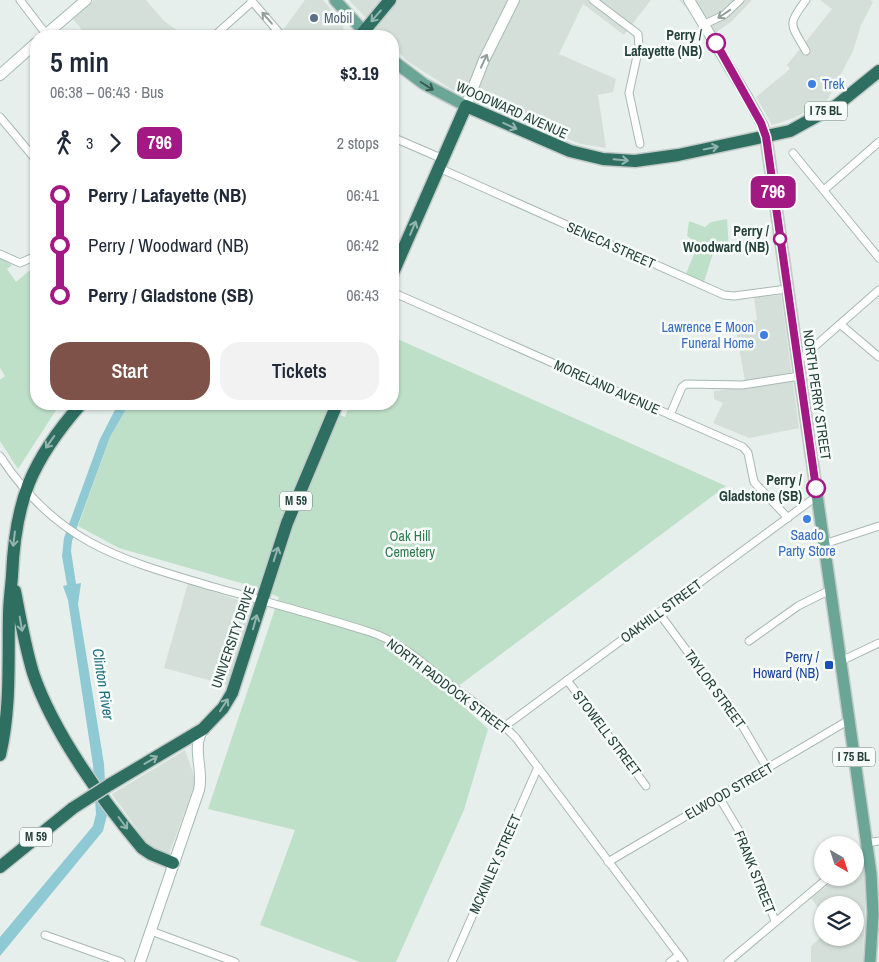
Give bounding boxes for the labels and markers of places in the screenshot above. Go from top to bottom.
place label: Mobil [324,9,352,27]
marker: Mobil [308,12,320,24]
place label: Perry / Lafayette (NB) [624,26,703,60]
marker: Perry / Lafayette (NB) [706,33,726,53]
place label: Trek [822,75,845,93]
marker: Trek [806,78,818,90]
place label: Perry / Woodward (NB) [683,222,770,256]
marker: Perry / Woodward (NB) [773,232,787,246]
place label: Lawrence E Moon Funeral Home [661,318,754,352]
marker: Lawrence E Moon Funeral Home [758,329,770,341]
place label: Perry / Gladstone (SB) [719,471,803,505]
marker: Perry / Gladstone (SB) [806,478,826,498]
marker: Saado Party Store [801,513,813,525]
place label: Saado Party Store [778,526,836,560]
place label: Perry / Howard (NB) [753,648,820,682]
marker: Perry / Howard (NB) [823,659,835,671]

